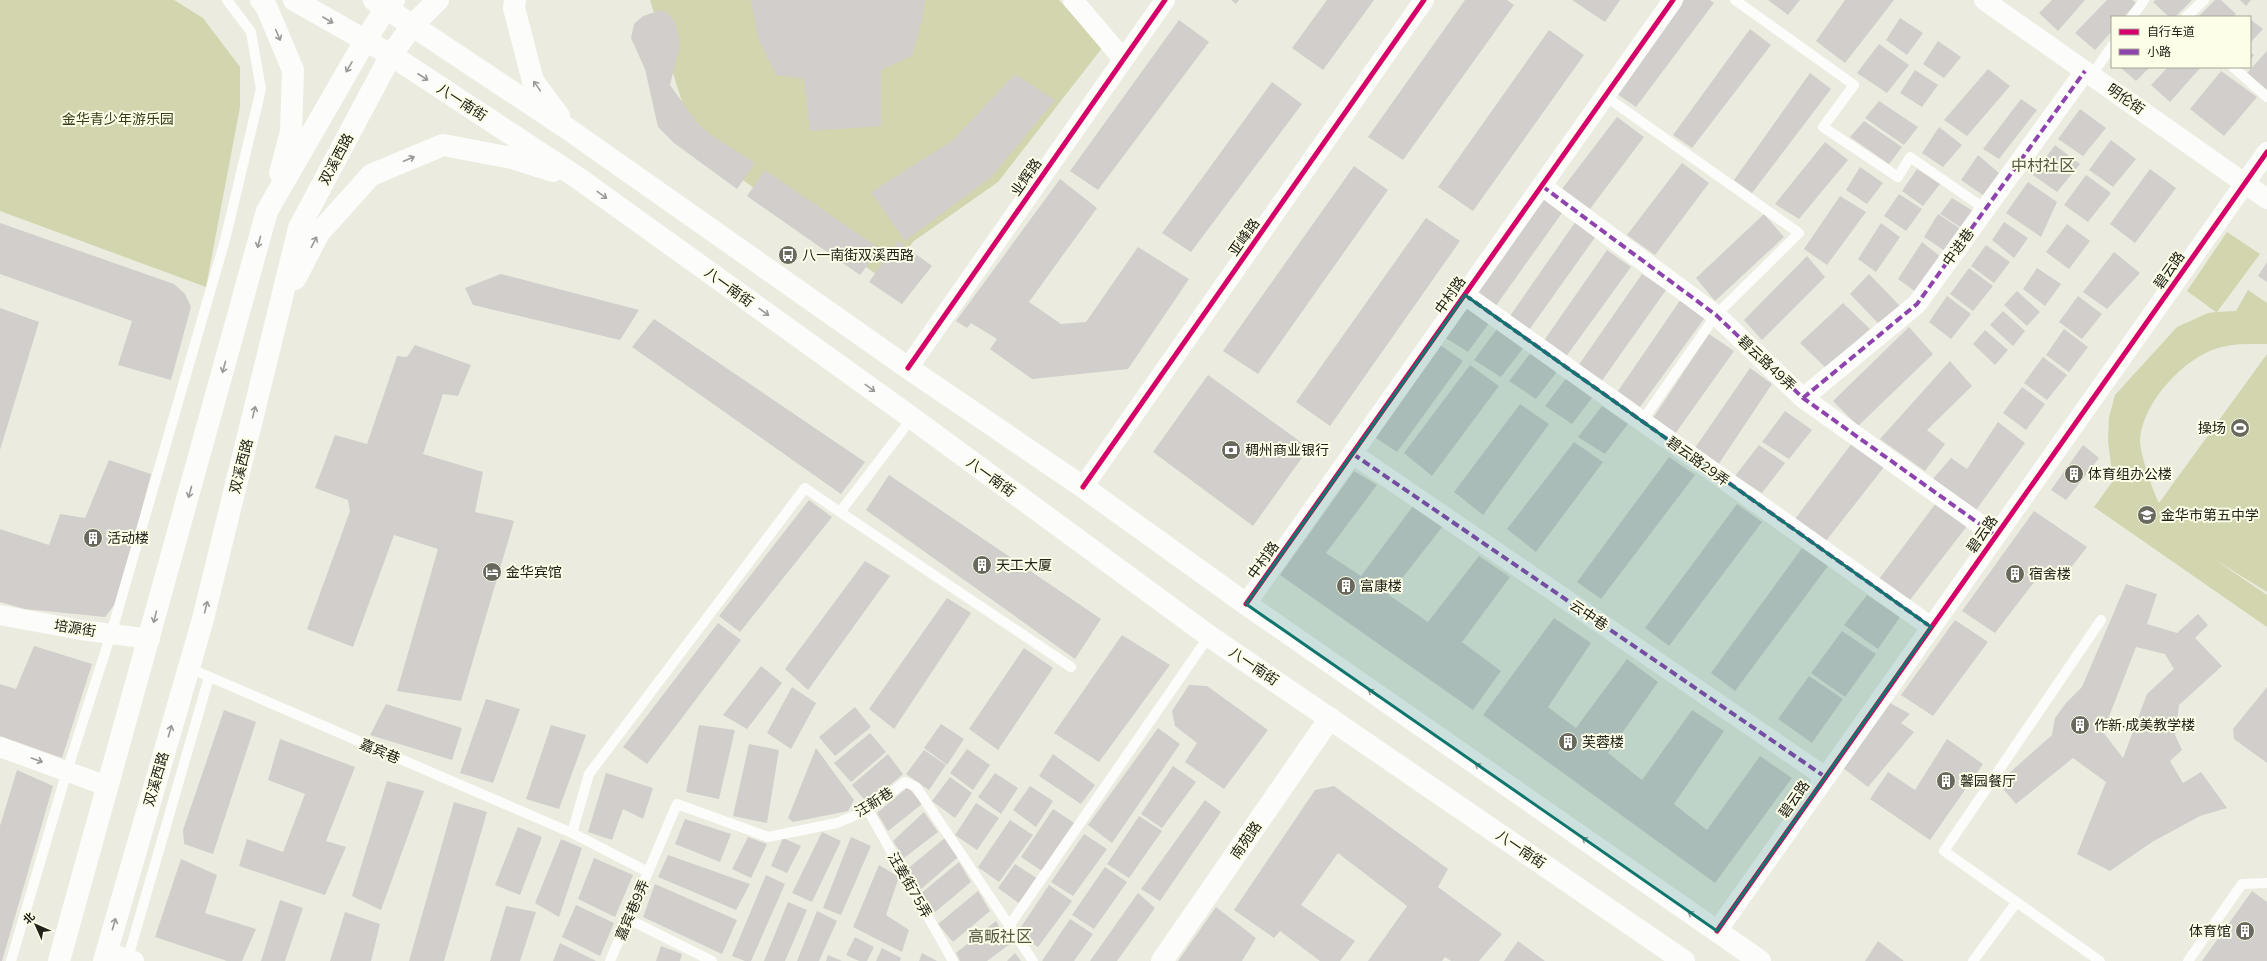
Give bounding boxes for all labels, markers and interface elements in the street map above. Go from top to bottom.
one-way arrow [322,16,334,24]
legend [2111,16,2251,68]
text: 自行车道 [2147,24,2195,39]
one-way arrow [275,28,282,40]
text: 小路 [2147,44,2171,59]
one-way arrow [345,61,353,73]
one-way arrow [418,73,429,81]
street label: 八一南街 [434,79,490,125]
street label: 明伦街 [2104,80,2148,118]
one-way arrow [533,81,541,92]
park label: 金华青少年游乐园 [62,110,174,128]
street label: 双溪西路 [315,130,357,188]
one-way arrow [403,154,415,162]
street label: 业辉路 [1007,155,1045,199]
district label: 中村社区 [2011,155,2075,175]
one-way arrow [596,191,607,199]
street label: 亚峰路 [1225,215,1263,259]
street label: 中进巷 [1938,225,1978,269]
one-way arrow [255,235,262,248]
one-way arrow [311,236,318,248]
bus stop icon: 八一南街双溪西路 [777,244,799,266]
place label: 八一南街双溪西路 [802,246,914,264]
street label: 碧云路 [2150,248,2188,292]
street label: 八一南街 [701,263,757,311]
street label: 中村路 [1431,273,1469,317]
one-way arrow [758,308,769,316]
street label: 碧云路49弄 [1734,332,1800,394]
one-way arrow [220,360,227,373]
one-way arrow [864,384,875,392]
one-way arrow [250,406,258,419]
sports icon: 操场 [2229,417,2251,439]
place label: 操场 [2198,419,2226,437]
street label: 碧云路29弄 [1663,432,1733,490]
street label: 双溪西路 [225,437,257,495]
bank icon: 稠州商业银行 [1220,439,1242,461]
place label: 稠州商业银行 [1245,441,1329,459]
street label: 八一南街 [963,453,1019,501]
building icon: 体育组办公楼 [2063,463,2085,485]
place label: 体育组办公楼 [2088,465,2172,483]
one-way arrow [185,485,193,498]
school or university icon: 金华市第五中学 [2136,504,2158,526]
place label: 金华市第五中学 [2161,506,2259,524]
street label: 碧云路 [1963,512,2001,556]
building icon: 活动楼 [82,527,104,549]
place label: 活动楼 [107,529,149,547]
street label: 中村路 [1243,538,1283,582]
building icon: 天工大厦 [971,554,993,576]
place label: 天工大厦 [996,556,1052,574]
hotel icon: 金华宾馆 [481,561,503,583]
place label: 金华宾馆 [506,563,562,581]
building icon: 宿舍楼 [2004,563,2026,585]
place label: 宿舍楼 [2029,565,2071,583]
building icon: 富康楼 [1335,575,1357,597]
place label: 富康楼 [1360,577,1402,595]
street label: 云中巷 [1567,596,1611,634]
one-way arrow [203,600,210,613]
one-way arrow [151,611,159,624]
street label: 培源街 [53,616,97,640]
street label: 八一南街 [1226,643,1282,689]
one-way arrow [1368,689,1379,697]
building icon: 作新·成美教学楼 [2069,714,2091,736]
place label: 作新·成美教学楼 [2094,716,2195,734]
one-way arrow [167,725,174,738]
building icon: 芙蓉楼 [1557,731,1579,753]
place label: 芙蓉楼 [1582,733,1624,751]
street label: 嘉宾巷 [357,735,403,767]
street label: 双溪西路 [140,750,172,808]
one-way arrow [30,757,42,765]
one-way arrow [1475,763,1486,771]
building icon: 馨园餐厅 [1935,770,1957,792]
place label: 馨园餐厅 [1960,772,2016,790]
street label: 碧云路 [1775,777,1813,821]
street label: 汪新巷 [851,783,897,821]
street label: 南苑路 [1227,818,1265,862]
street label: 八一南街 [1493,826,1549,872]
one-way arrow [1581,837,1592,845]
street label: 汪姜街75弄 [884,849,936,921]
street label: 嘉宾巷9弄 [611,877,653,943]
north arrow [16,905,56,945]
text: 北 [20,909,38,927]
one-way arrow [1688,911,1699,919]
one-way arrow [111,917,118,930]
building icon: 体育馆 [2234,920,2256,942]
place label: 体育馆 [2189,922,2231,940]
district label: 高畈社区 [968,926,1032,946]

